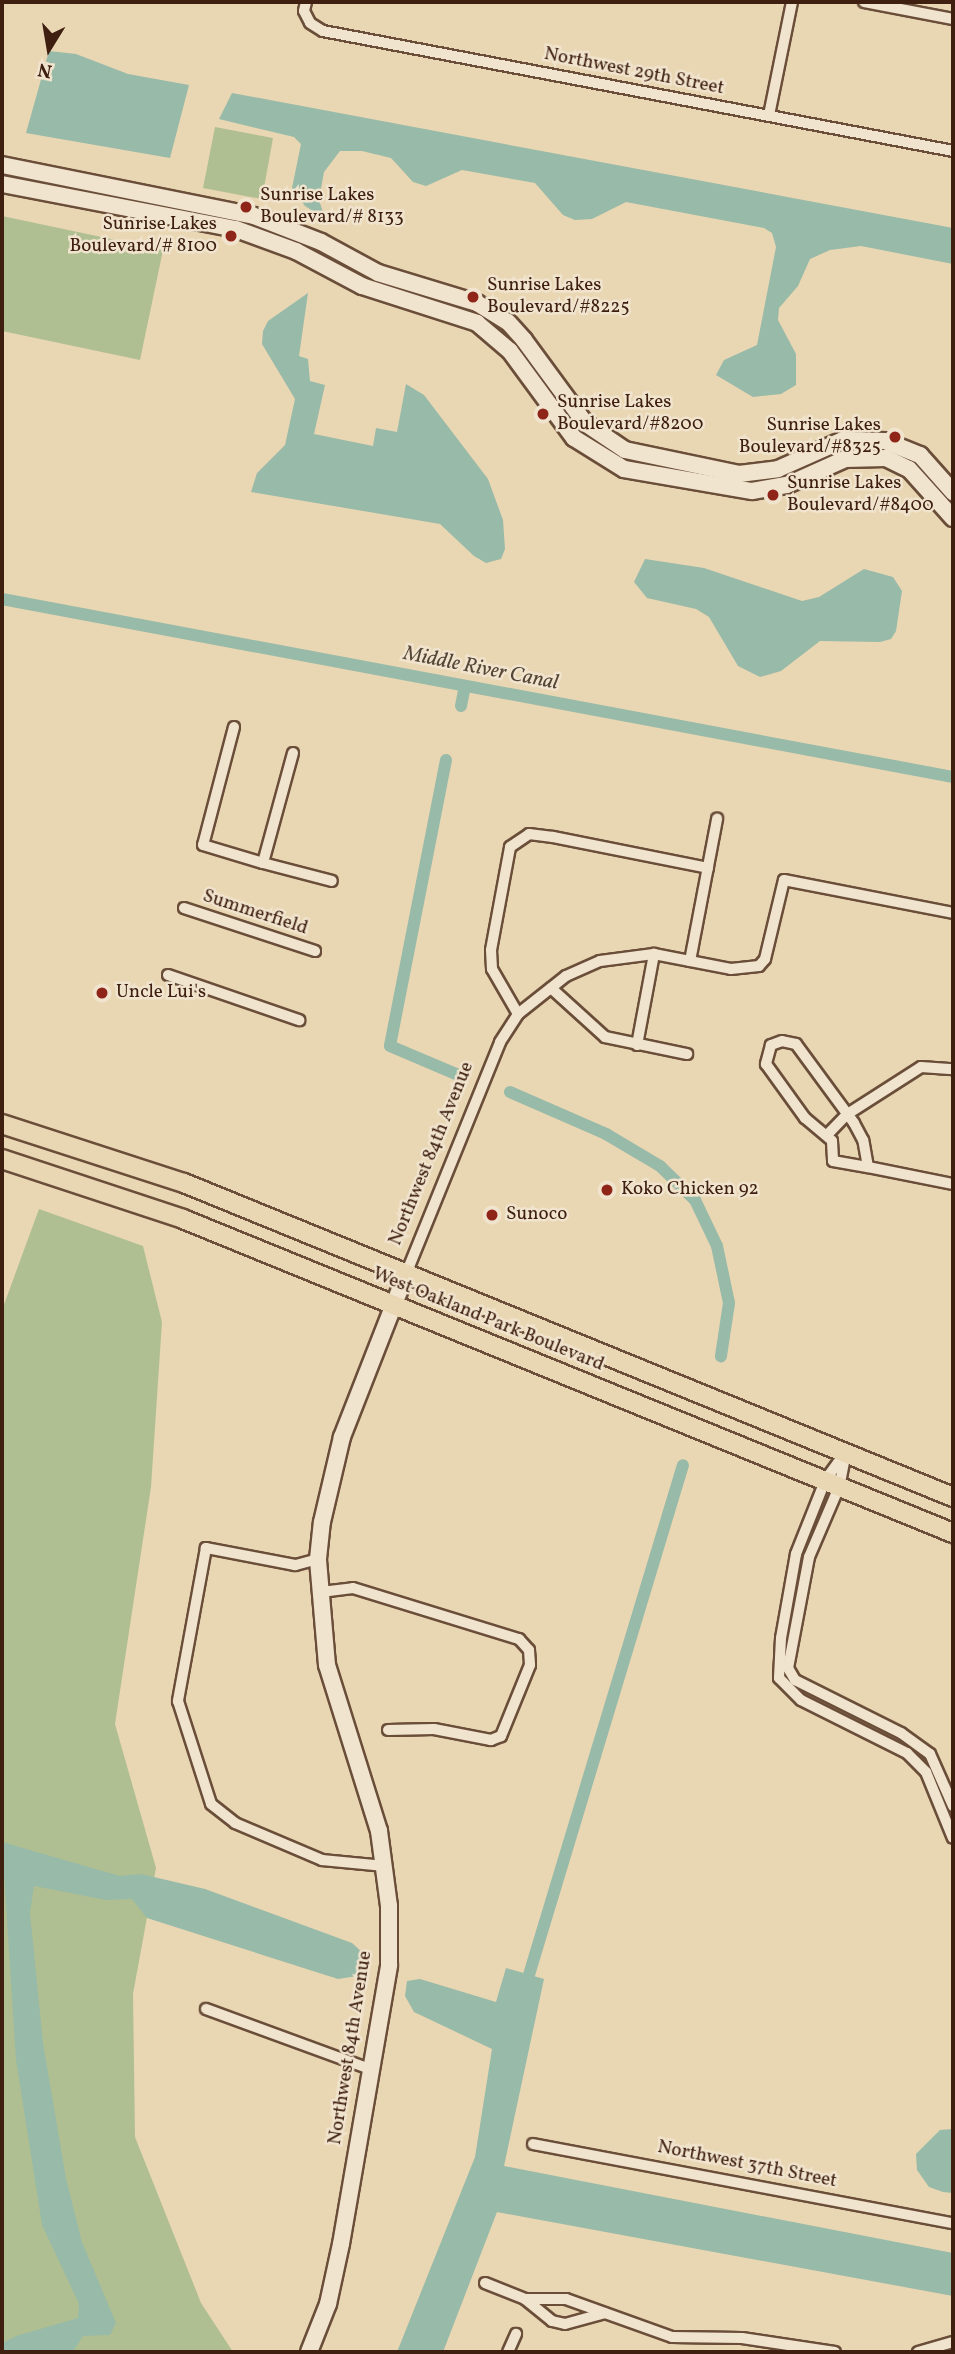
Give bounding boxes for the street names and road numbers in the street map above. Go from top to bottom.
street label: Northwest 29th Street [542,43,726,101]
street label: Summerfield [200,885,310,941]
street label: Northwest 84th Avenue [385,1059,479,1249]
street label: West Oakland Park Boulevard [369,1263,607,1377]
street label: Northwest 84th Avenue [324,1949,378,2147]
street label: Northwest 37th Street [655,2136,839,2194]

